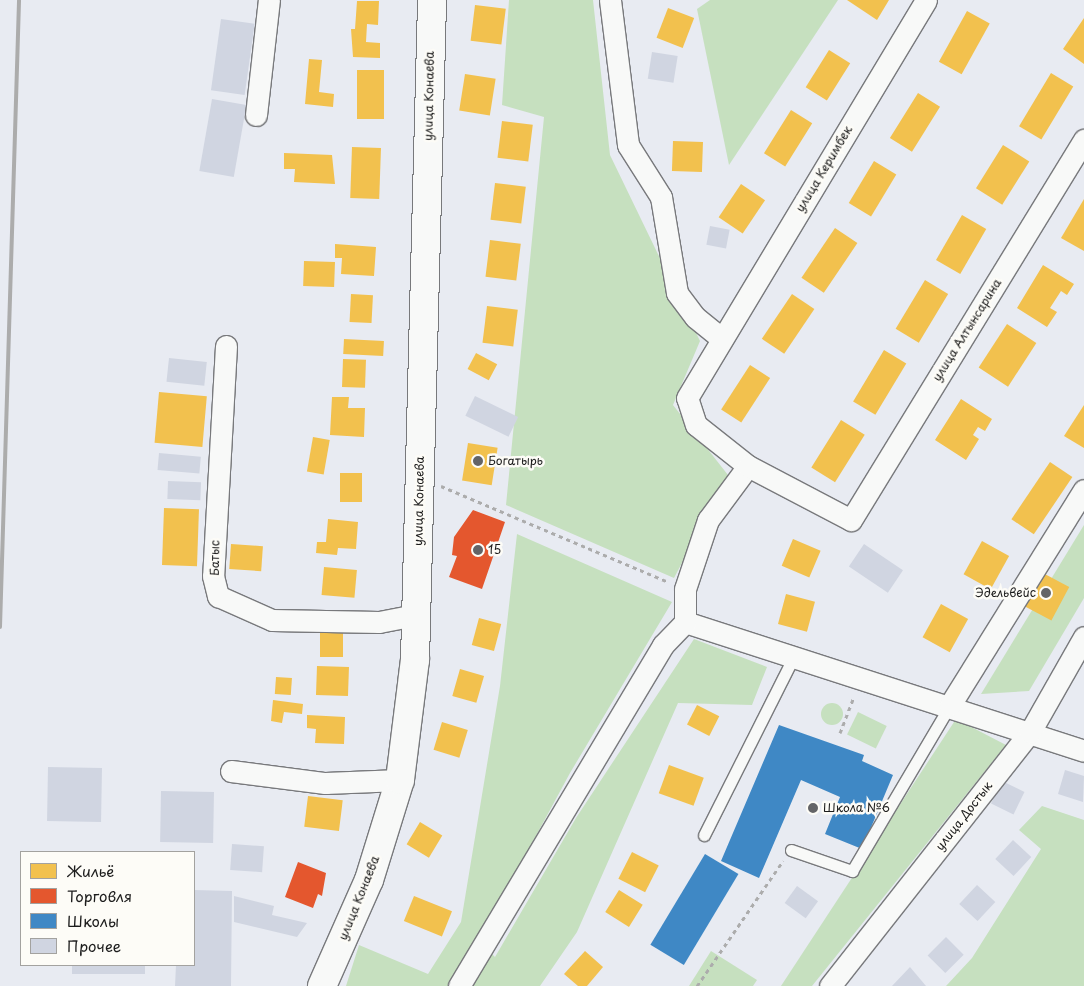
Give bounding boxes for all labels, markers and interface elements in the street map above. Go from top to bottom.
street label: улица Конаева [421,51,437,141]
street label: улица Керимбек [792,123,856,215]
street label: улица Алтынсарина [929,276,1005,384]
place label: Богатырь [488,454,543,468]
marker: Богатырь [472,455,484,467]
street label: улица Конаева [411,456,427,546]
street label: Батыс [207,540,223,576]
place label: 15 [488,543,501,557]
marker: 15 [472,544,484,556]
place label: Эдельвейс [975,586,1036,600]
marker: Эдельвейс [1040,587,1052,599]
street label: улица Достык [933,779,995,853]
place label: Школа №6 [823,801,890,815]
marker: Школа №6 [807,802,819,814]
legend [20,851,195,966]
street label: улица Конаева [335,853,383,943]
text: Жильё [67,859,114,882]
text: Торговля [67,884,132,907]
text: Школы [67,909,119,932]
text: Прочее [67,934,121,957]

